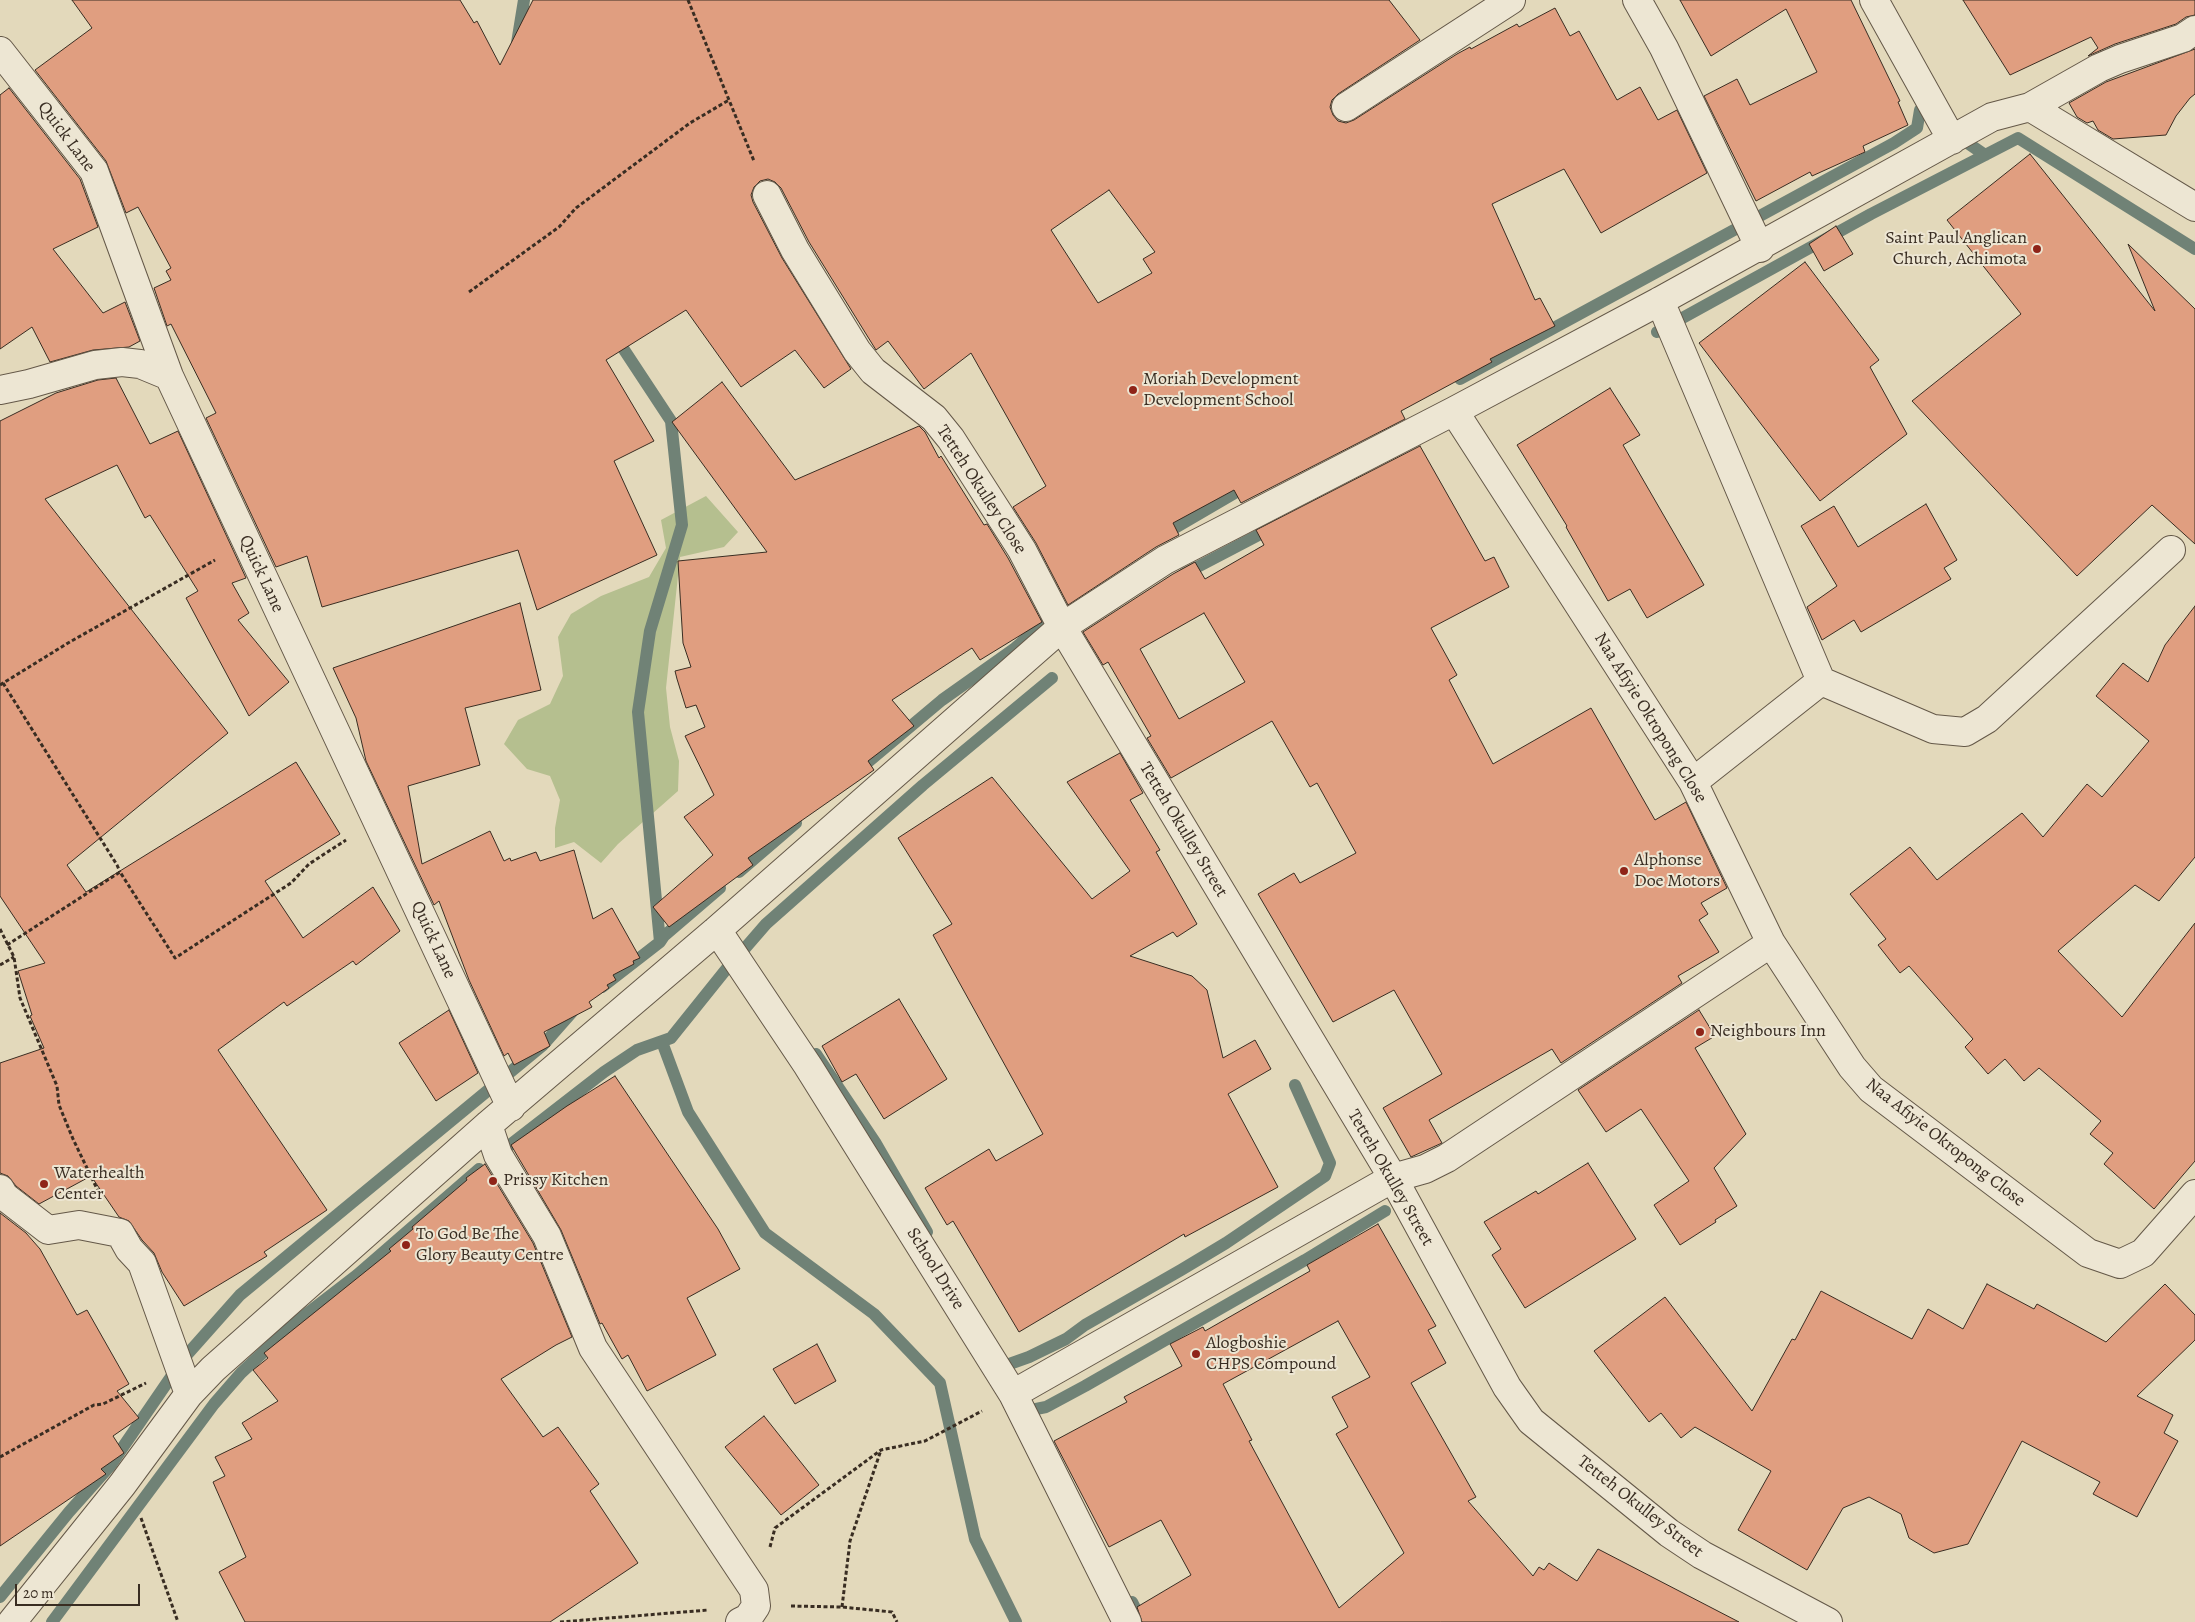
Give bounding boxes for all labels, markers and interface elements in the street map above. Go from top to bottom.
street label: Quick Lane [32,97,100,177]
place label: Saint Paul Anglican Church, Achimota [1885,228,2027,270]
marker: Saint Paul Anglican Church, Achimota [2031,243,2043,255]
place label: Moriah Development Development School [1143,369,1299,412]
marker: Moriah Development Development School [1127,384,1139,396]
street label: Tetteh Okulley Close [931,421,1031,559]
street label: Quick Lane [234,532,288,616]
street label: Naa Afiyie Okropong Close [1589,629,1711,807]
street label: Tetteh Okulley Street [1134,759,1232,901]
place label: Alphonse Doe Motors [1634,850,1720,892]
marker: Alphonse Doe Motors [1618,865,1630,877]
street label: Quick Lane [406,898,460,982]
place label: Neighbours Inn [1710,1021,1826,1043]
marker: Neighbours Inn [1694,1026,1706,1038]
street label: Naa Afiyie Okropong Close [1861,1074,2029,1212]
street label: Tetteh Okulley Street [1342,1106,1438,1250]
place label: Waterhealth Center [54,1163,145,1206]
place label: Prissy Kitchen [503,1170,608,1192]
marker: Prissy Kitchen [487,1175,499,1187]
marker: Waterhealth Center [38,1178,50,1190]
place label: To God Be The Glory Beauty Centre [416,1224,564,1266]
street label: School Drive [901,1224,969,1314]
marker: To God Be The Glory Beauty Centre [400,1239,412,1251]
place label: Alogboshie CHPS Compound [1206,1333,1336,1376]
marker: Alogboshie CHPS Compound [1190,1348,1202,1360]
street label: Tetteh Okulley Street [1573,1451,1707,1563]
scale bar [18,1574,142,1606]
text: 20 m [23,1583,54,1603]

